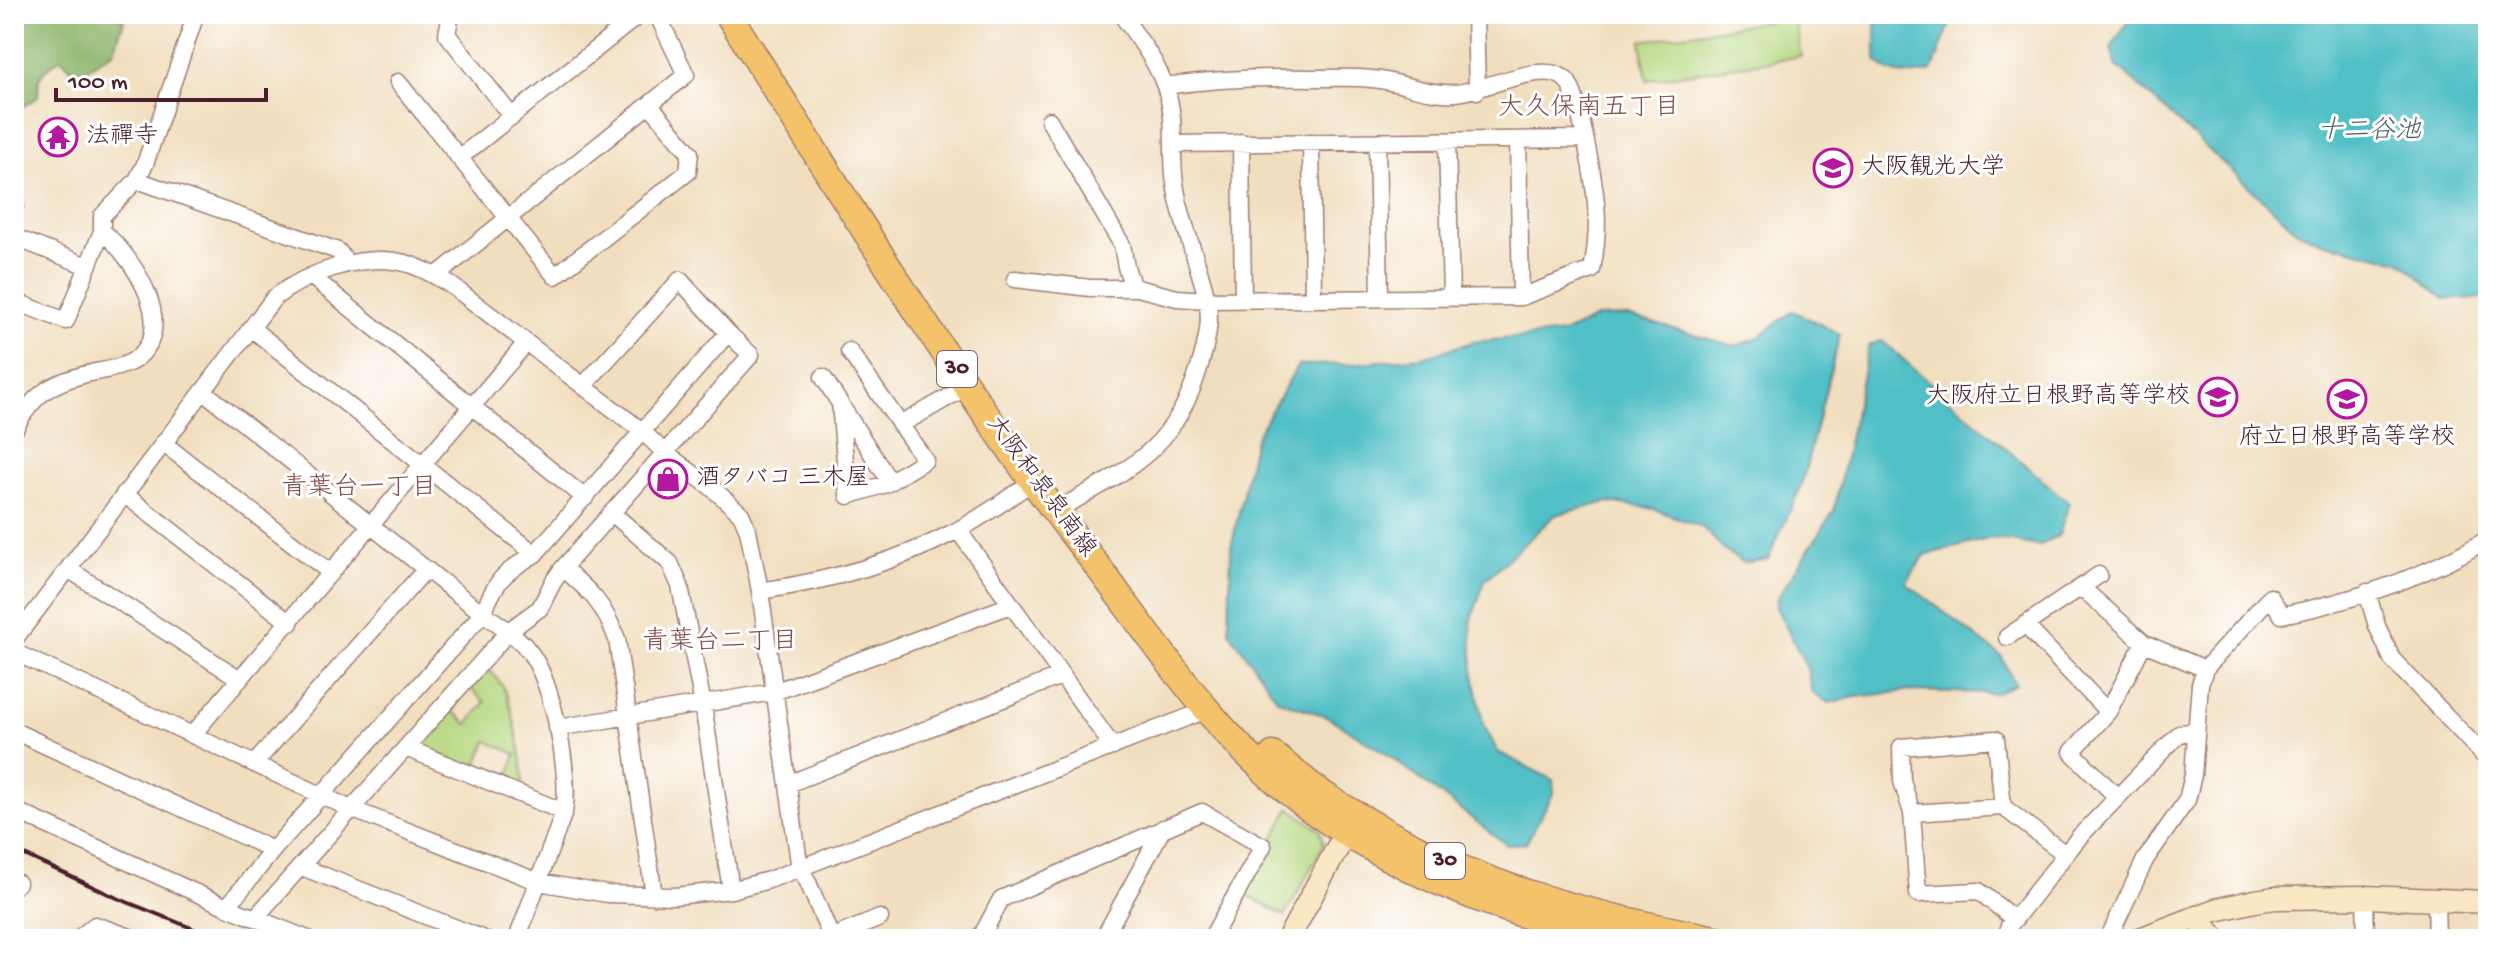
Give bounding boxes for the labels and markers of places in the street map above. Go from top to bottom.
temple icon: 法禪寺 [37,116,79,158]
place label: 法禪寺 [86,122,158,152]
school or university icon: 大阪観光大学 [1812,147,1854,189]
place label: 大阪観光大学 [1861,153,2005,183]
school or university icon: 大阪府立日根野高等学校 [2197,376,2239,418]
school or university icon: 府立日根野高等学校 [2326,378,2368,420]
place label: 大阪府立日根野高等学校 [1926,382,2190,412]
place label: 府立日根野高等学校 [2239,423,2455,453]
shop icon: 酒タバコ 三木屋 [647,458,689,500]
place label: 酒タバコ 三木屋 [696,464,870,494]

